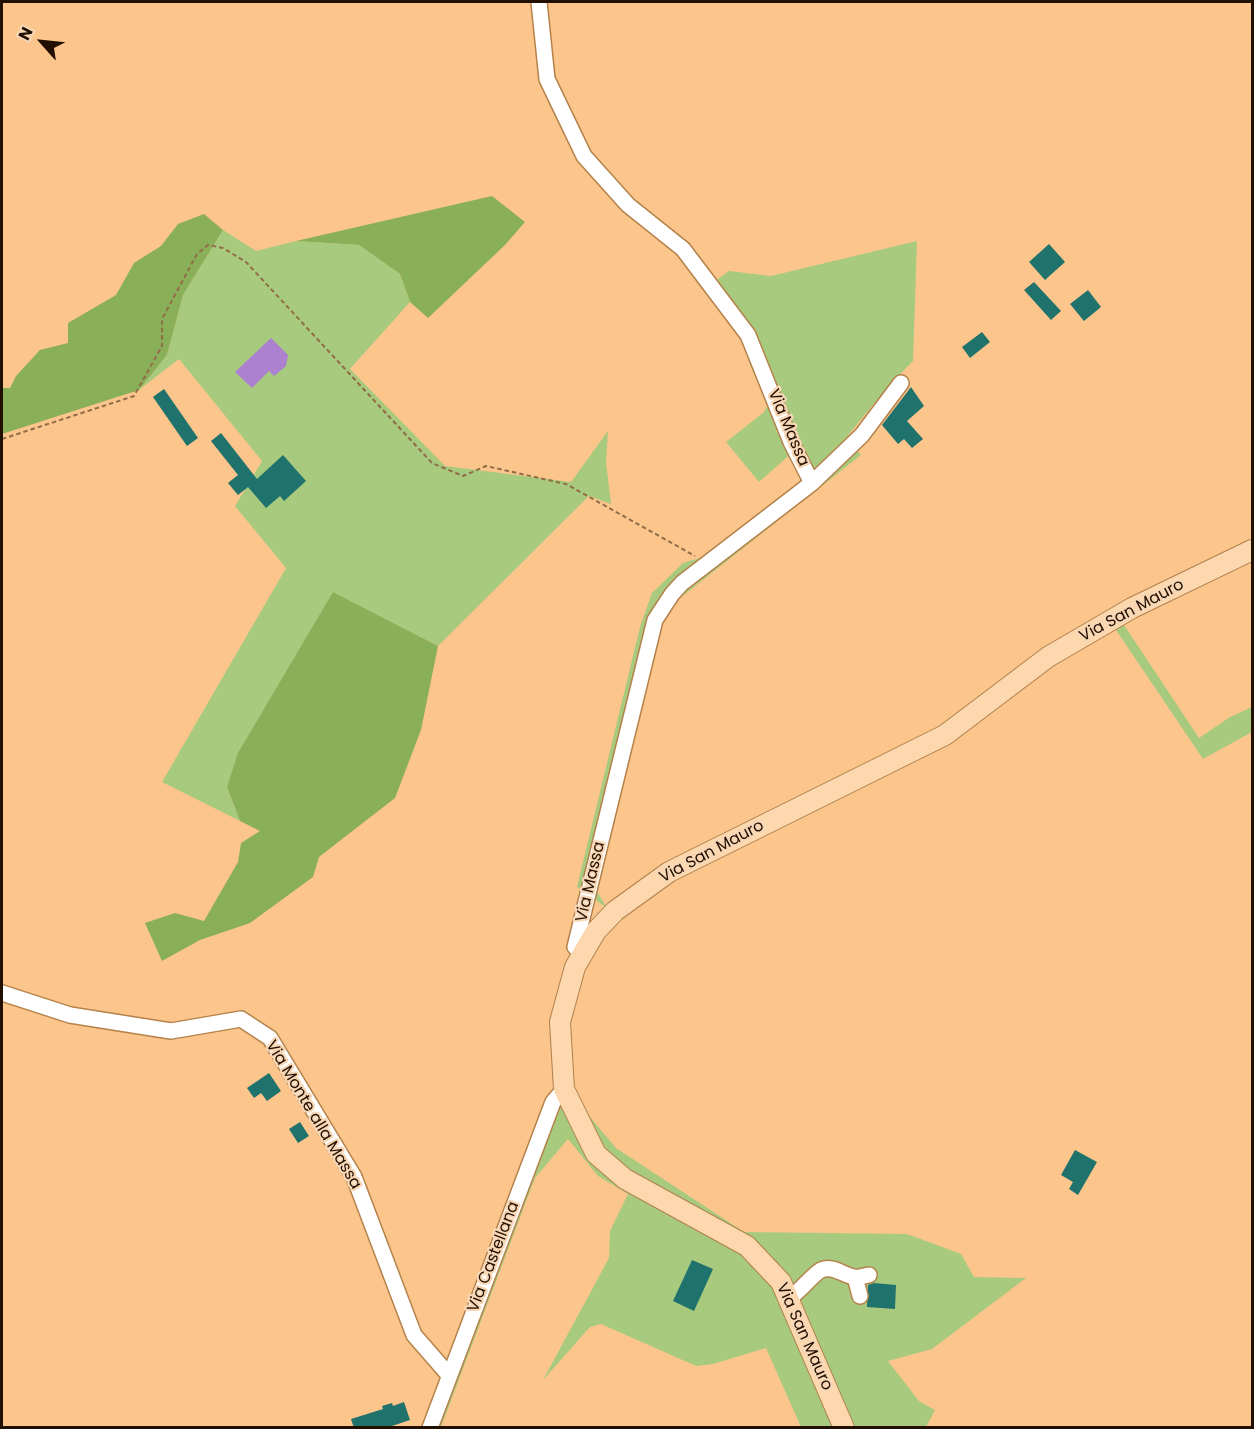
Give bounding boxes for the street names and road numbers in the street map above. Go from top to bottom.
street label: Via Massa [763,387,813,469]
street label: Via San Mauro [1076,575,1188,647]
street label: Via San Mauro [656,816,768,888]
street label: Via Massa [572,840,610,924]
street label: Via Monte alla Massa [261,1037,365,1193]
street label: Via Castellana [464,1199,524,1315]
street label: Via San Mauro [772,1280,836,1394]

